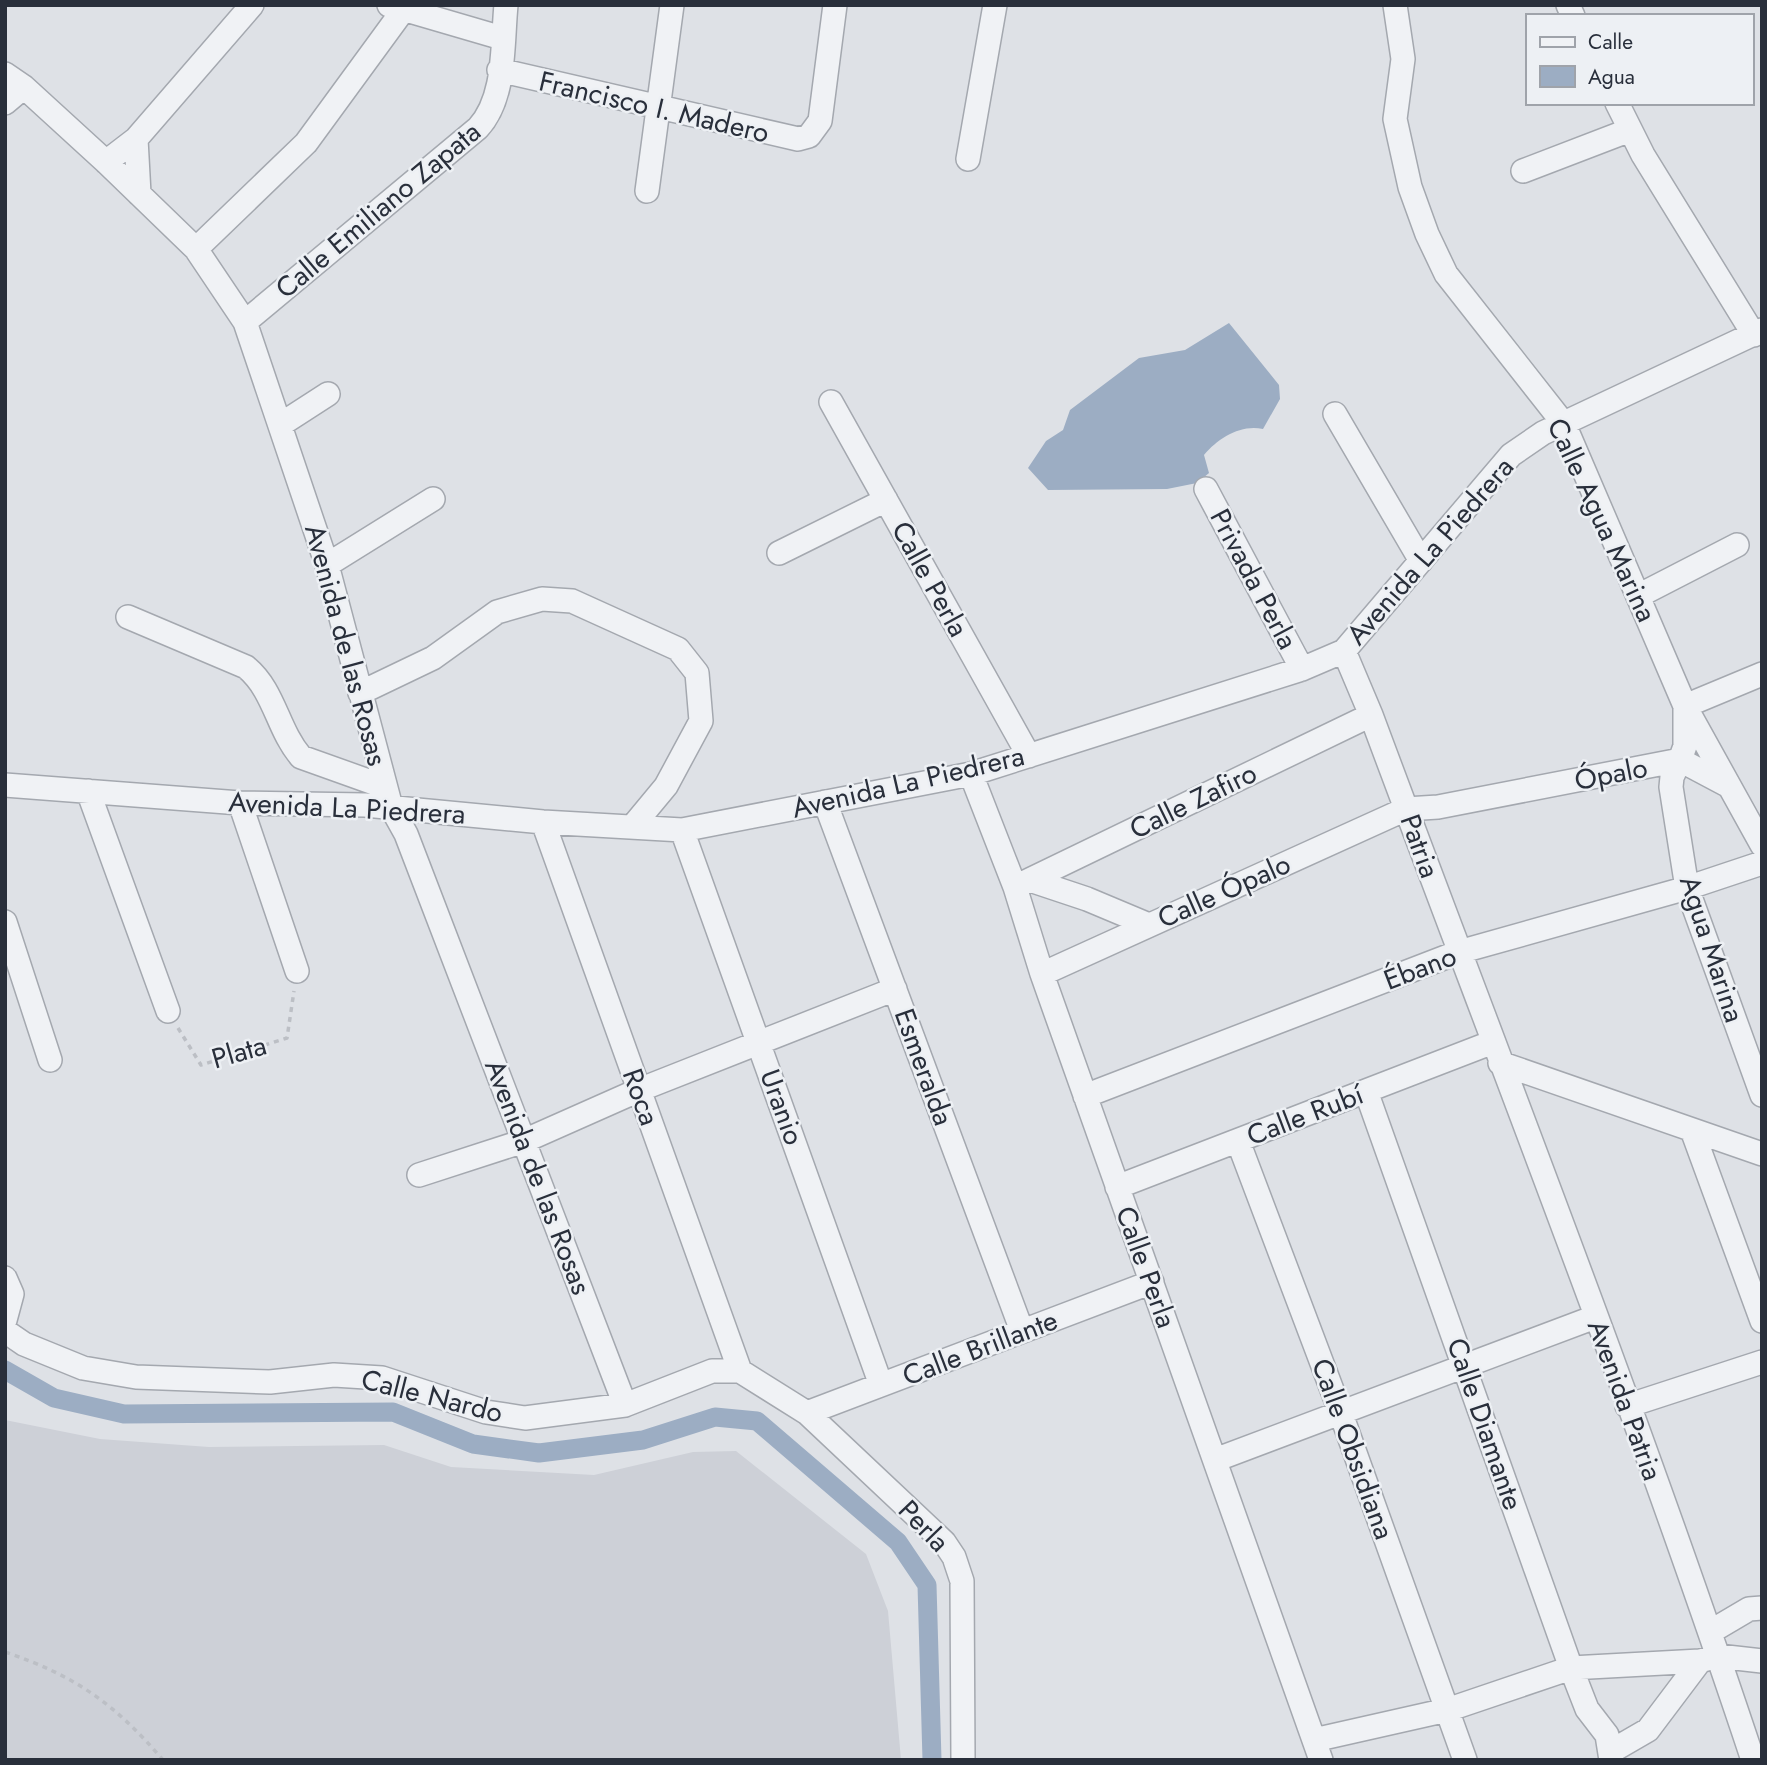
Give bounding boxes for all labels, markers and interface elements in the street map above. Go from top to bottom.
legend [1526,14,1753,105]
text: Calle [1588,27,1633,57]
street label: Francisco I. Madero [535,61,773,153]
text: Agua [1588,62,1635,92]
street label: Calle Emiliano Zapata [266,112,490,308]
street label: Calle Agua Marina [1537,411,1667,629]
street label: Avenida La Piedrera [1337,448,1523,654]
street label: Privada Perla [1200,502,1308,656]
street label: Calle Perla [881,514,979,644]
street label: Avenida de las Rosas [294,520,398,770]
street label: Avenida La Piedrera [788,735,1028,829]
street label: Ópalo [1571,747,1651,801]
street label: Calle Zafiro [1123,753,1263,849]
street label: Avenida La Piedrera [227,781,467,835]
street label: Patria [1390,808,1450,884]
street label: Calle Ópalo [1151,843,1297,939]
street label: Agua Marina [1669,870,1755,1028]
street label: Ébano [1378,935,1462,1001]
street label: Esmeralda [884,1003,964,1131]
street label: Plata [207,1025,271,1079]
street label: Avenida de las Rosas [474,1054,602,1300]
street label: Roca [612,1063,670,1131]
street label: Uranio [749,1063,815,1151]
street label: Calle Rubí [1241,1073,1371,1156]
street label: Calle Perla [1105,1200,1187,1334]
street label: Calle Brillante [897,1300,1063,1396]
street label: Avenida Patria [1577,1314,1673,1486]
street label: Calle Diamante [1436,1333,1534,1515]
street label: Calle Obsidiana [1301,1353,1405,1545]
street label: Calle Nardo [357,1359,507,1433]
street label: Perla [889,1491,959,1561]

